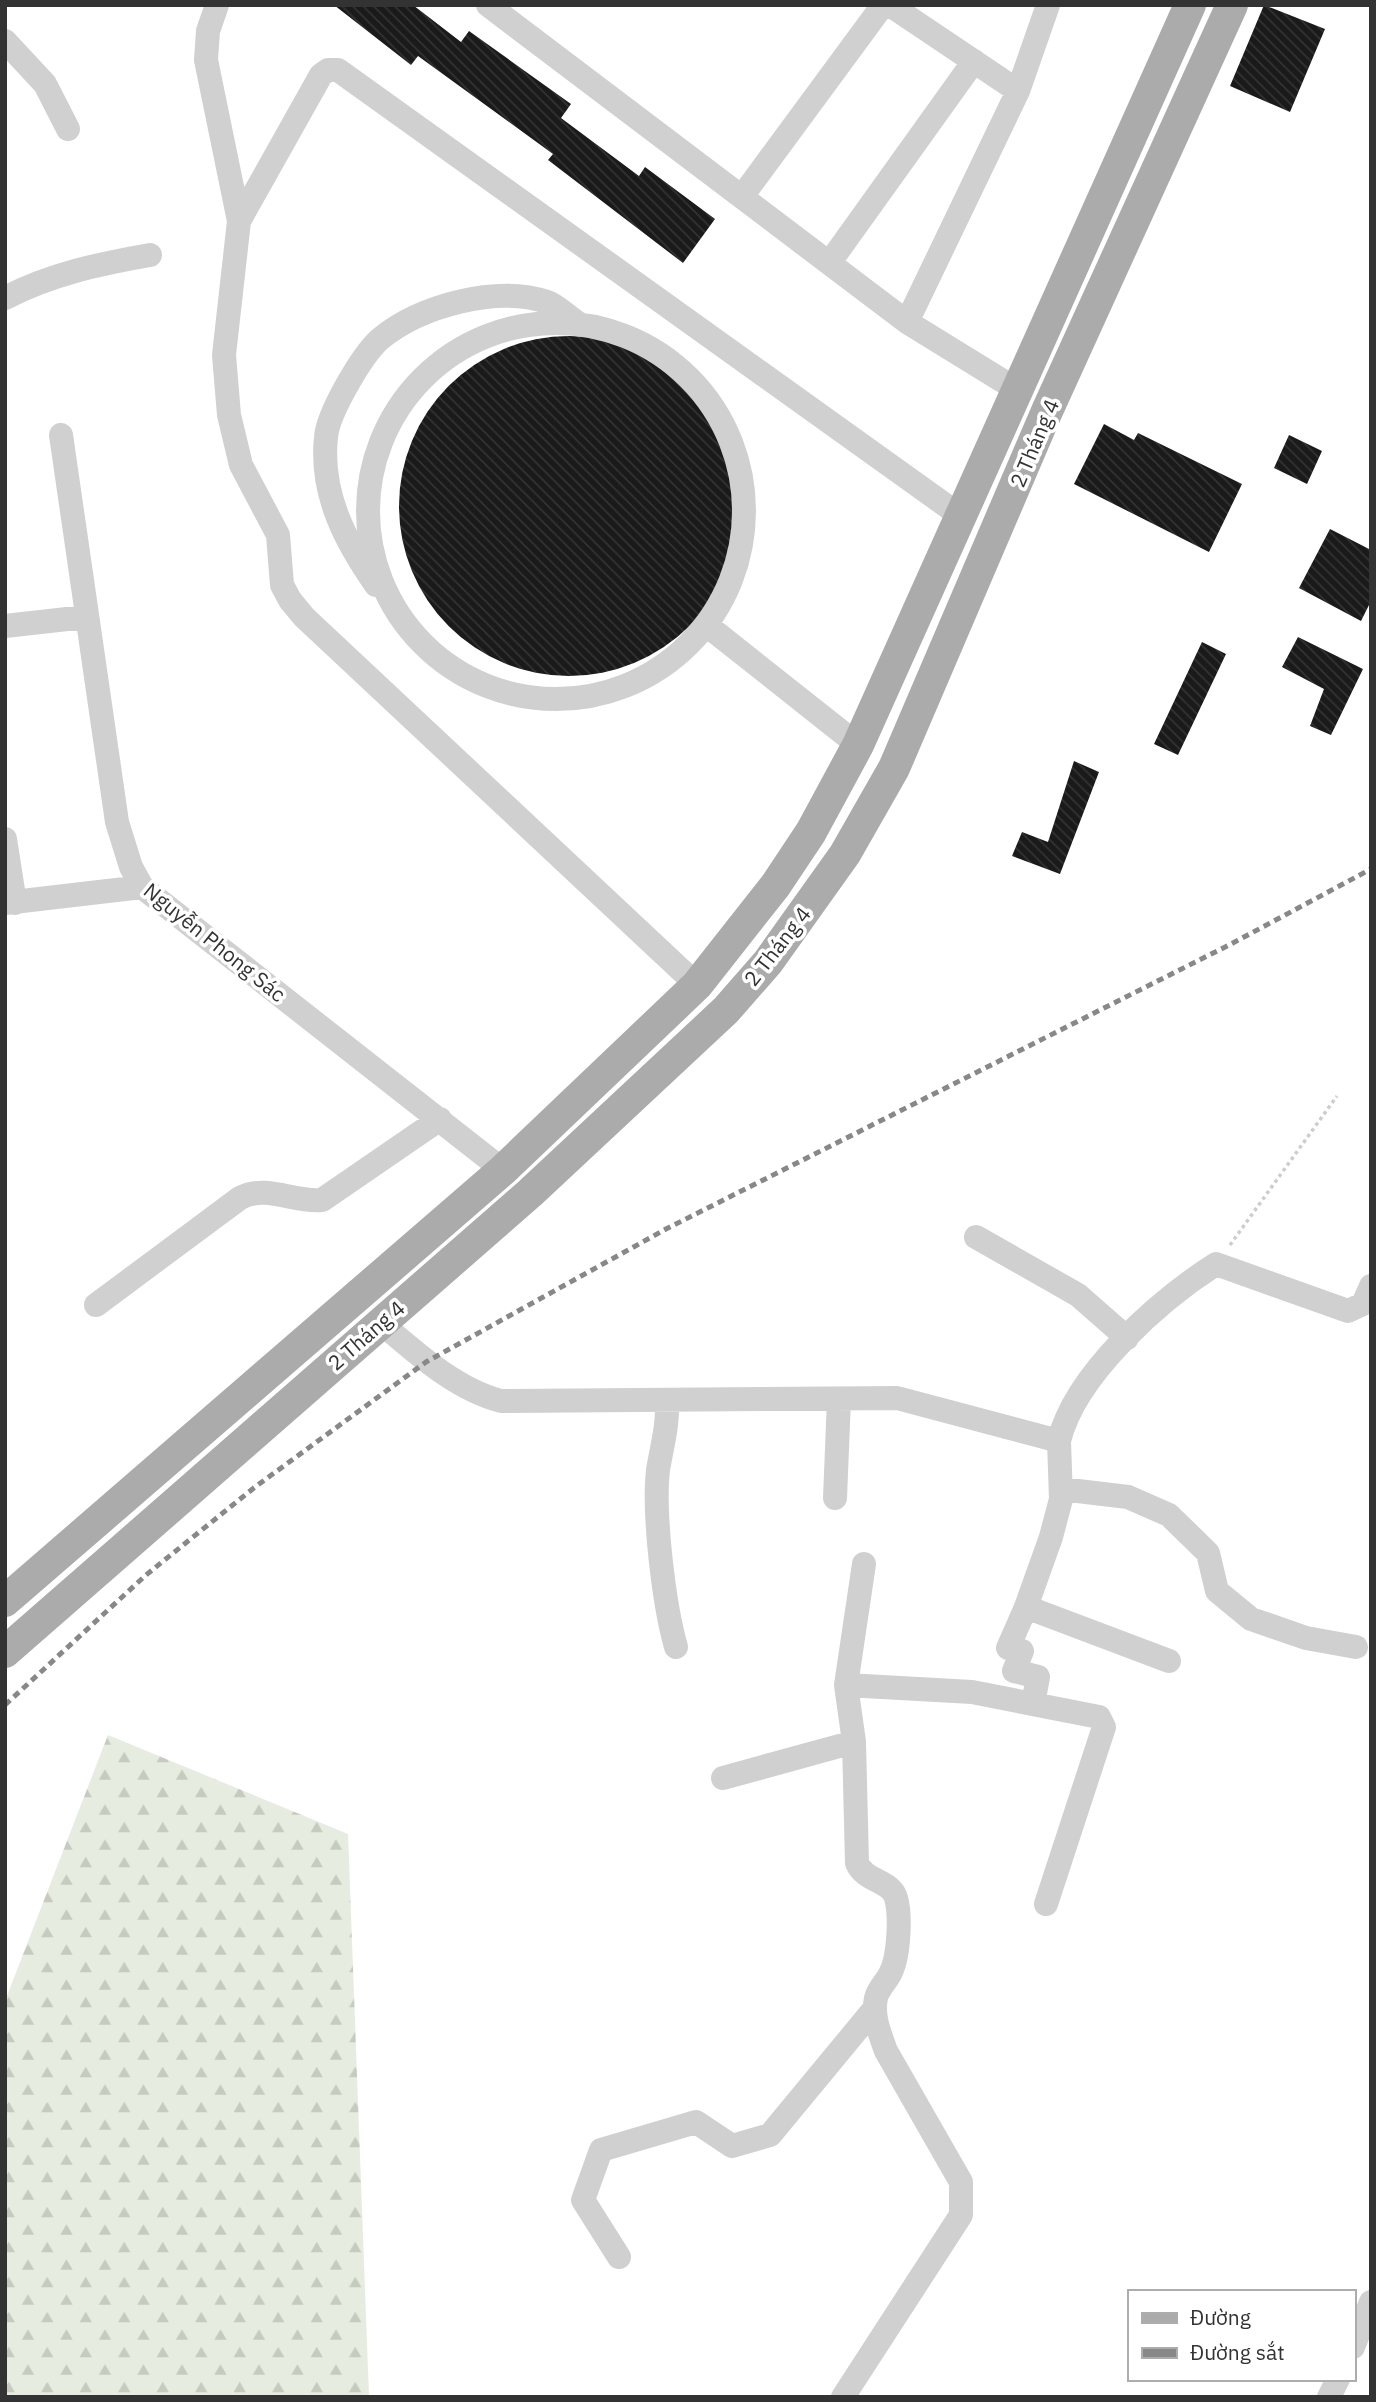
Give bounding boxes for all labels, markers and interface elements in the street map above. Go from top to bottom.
street label: 2 Tháng 4 [1003,395,1065,491]
street label: Nguyễn Phong Sác [138,876,292,1008]
street label: 2 Tháng 4 [737,901,817,991]
street label: 2 Tháng 4 [322,1294,410,1376]
legend [1128,2290,1355,2381]
text: Đường [1190,2303,1251,2331]
text: Đường sắt [1190,2338,1285,2366]

